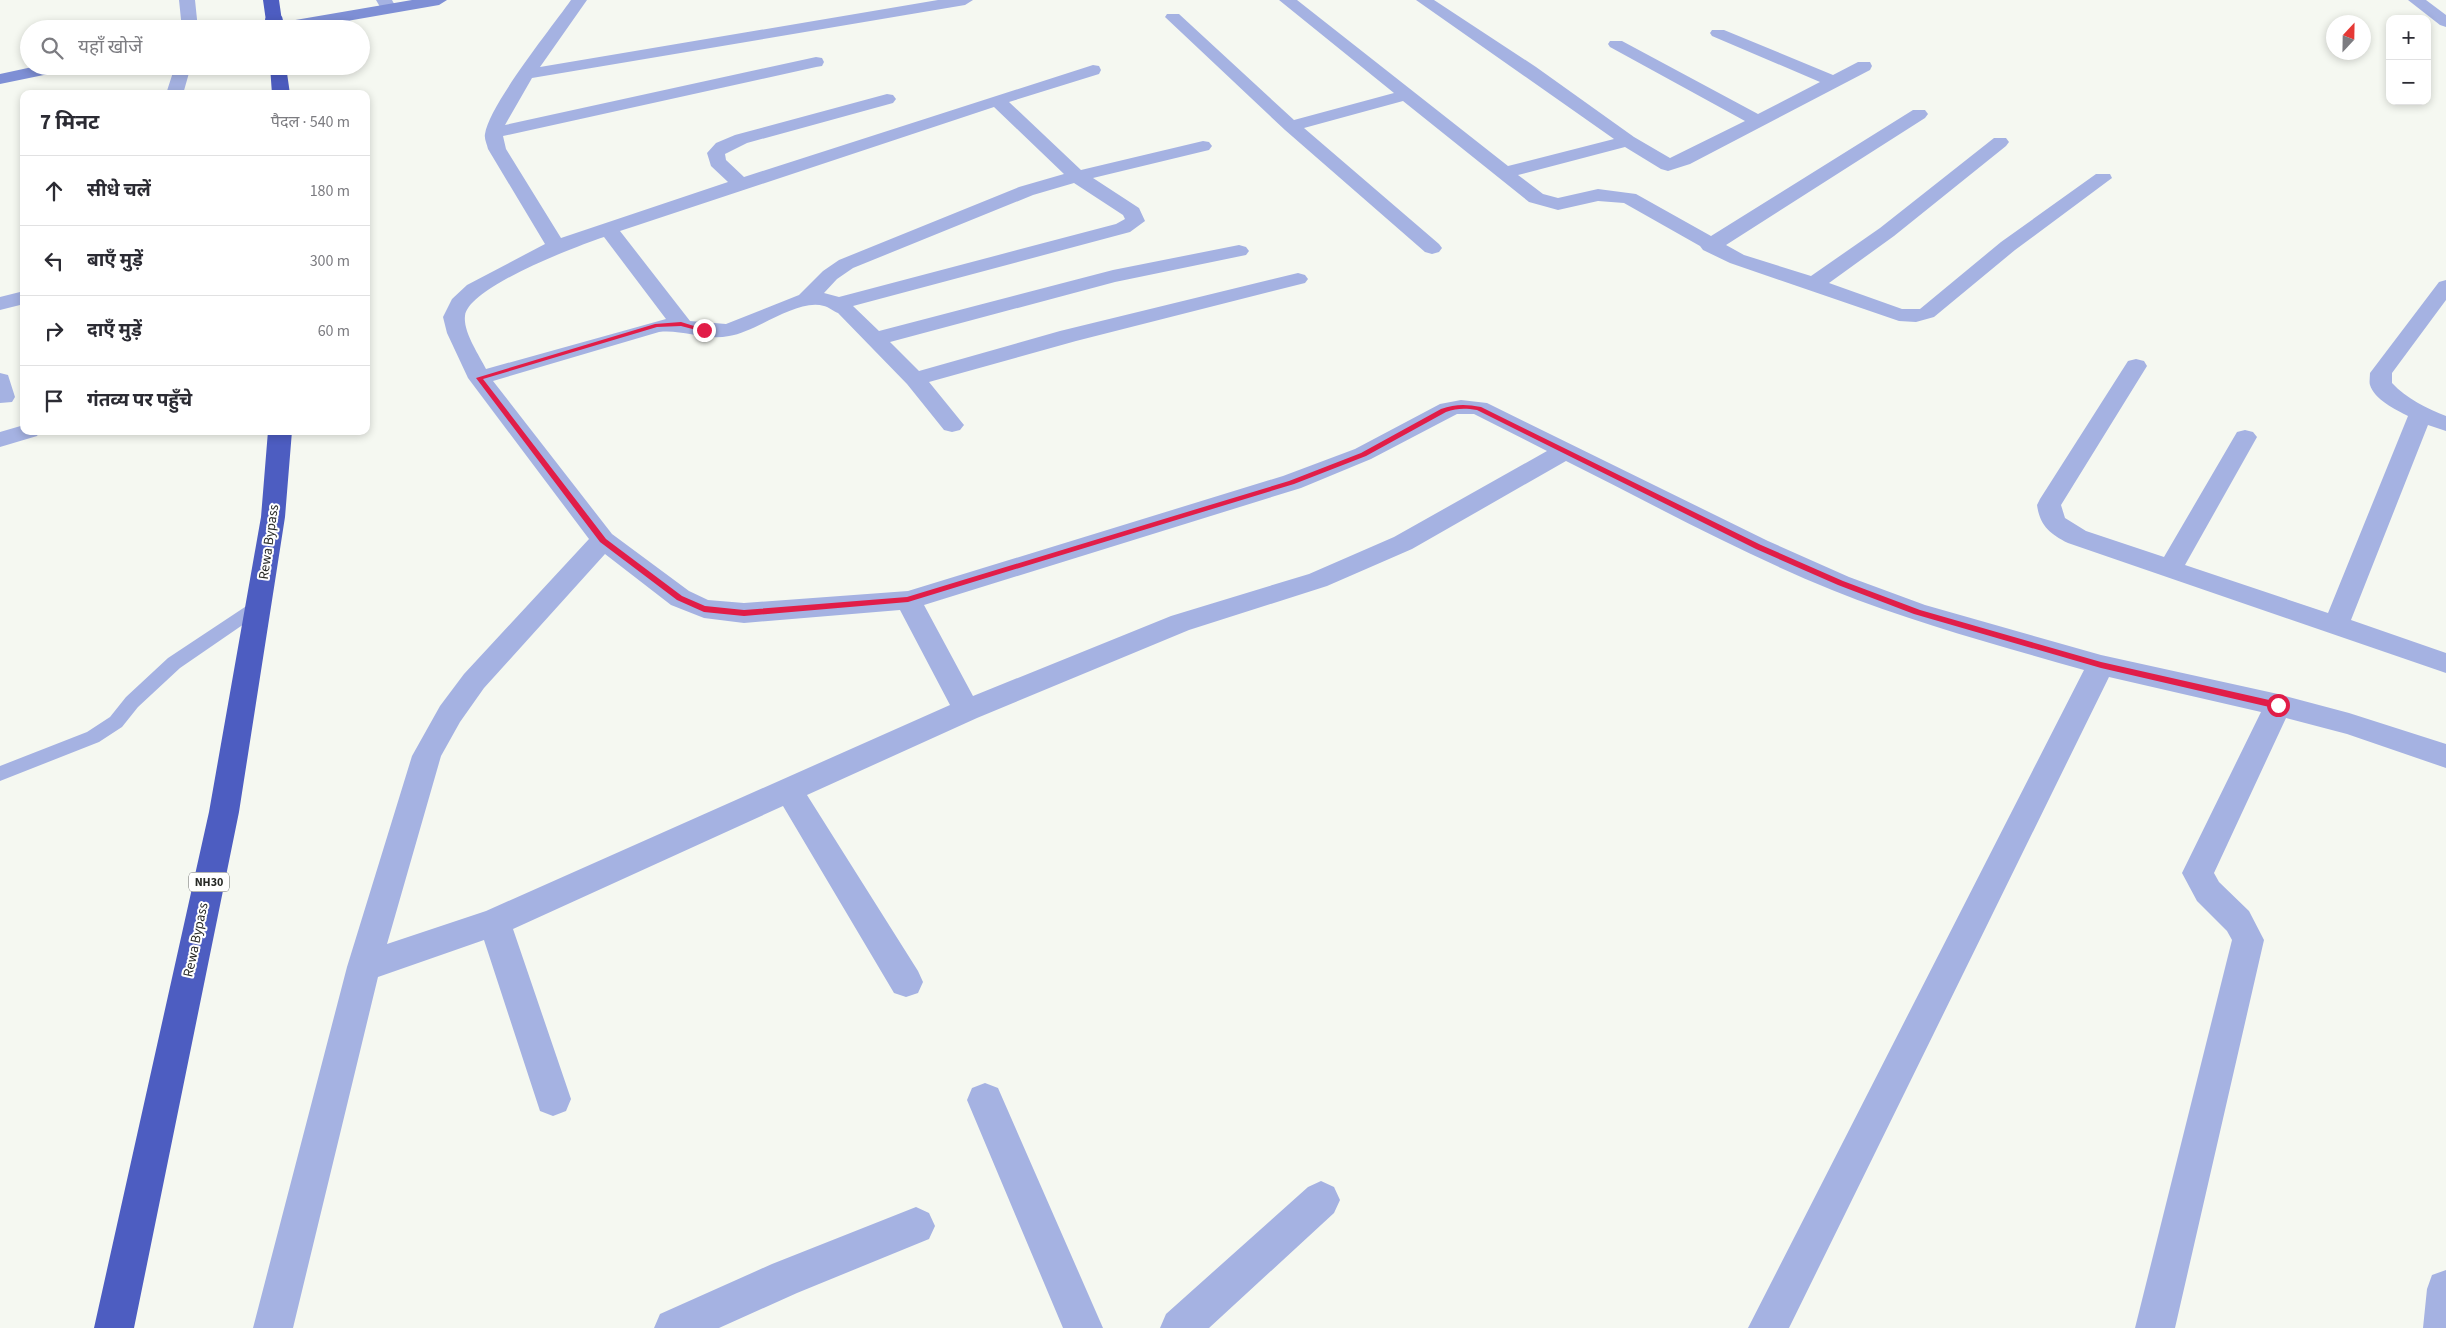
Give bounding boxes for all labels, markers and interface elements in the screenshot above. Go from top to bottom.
north arrow [2326,15,2371,60]
map controls [2386,15,2431,105]
button: + [2386,15,2431,60]
search box [20,20,370,75]
icon: search [38,34,66,62]
text: यहाँ खोजें [78,34,142,61]
button: − [2386,60,2431,105]
text: 7 मिनट [40,107,99,137]
text: पैदल · 540 m [271,111,350,133]
icon: ahead [40,177,68,205]
text: सीधे चलें [87,177,151,204]
text: 180 m [310,180,350,202]
icon: left [40,247,68,275]
text: बाएँ मुड़ें [87,247,143,274]
text: 300 m [310,250,350,272]
icon: right [40,317,68,345]
text: दाएँ मुड़ें [87,317,142,344]
route end [693,319,716,342]
text: 60 m [318,320,350,342]
icon: arrive [40,387,68,415]
text: गंतव्य पर पहुँचे [87,387,192,414]
street label: Rewa Bypass [254,503,284,581]
route start [2267,694,2290,717]
road number: NH30 [189,872,229,892]
street label: Rewa Bypass [178,901,214,979]

